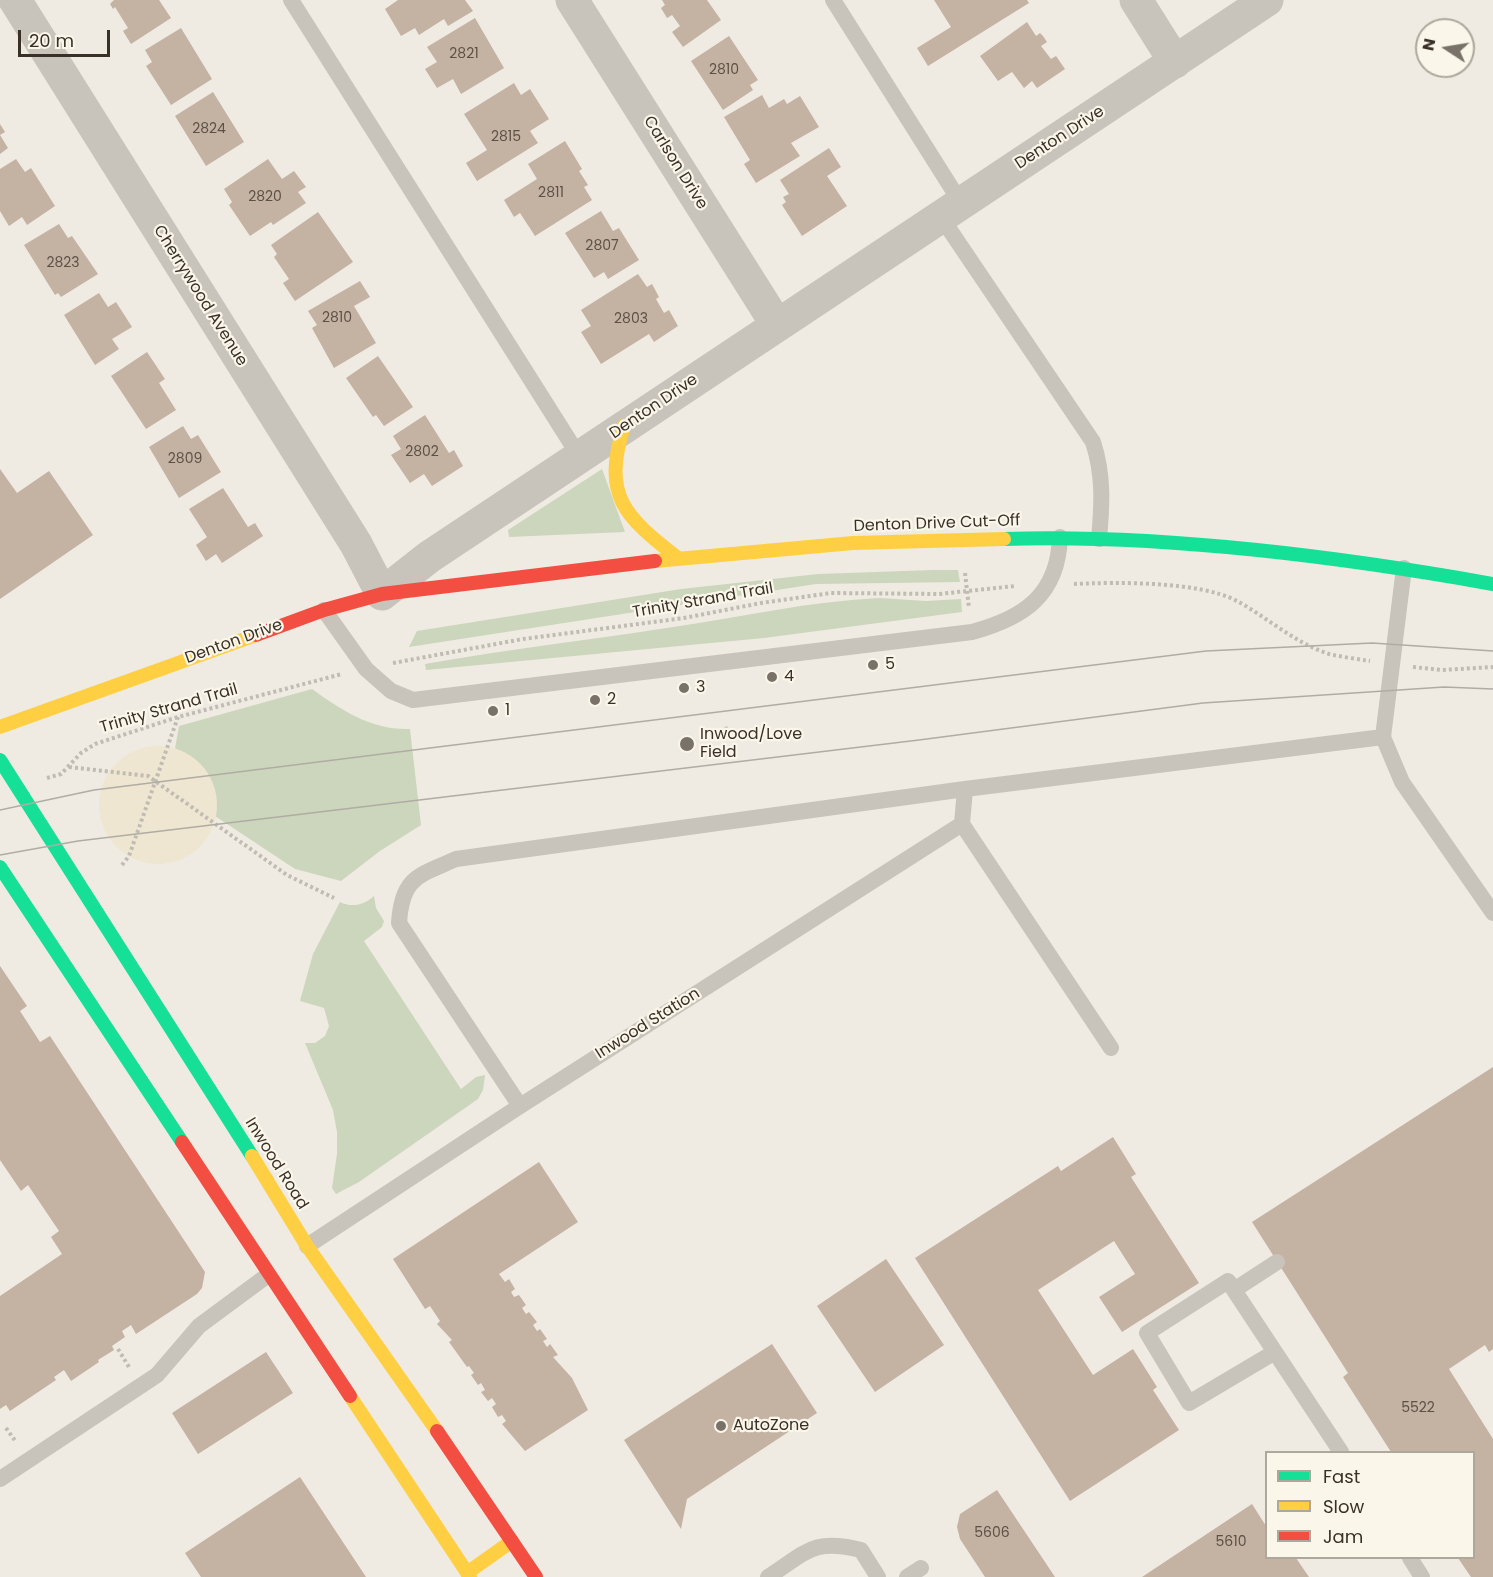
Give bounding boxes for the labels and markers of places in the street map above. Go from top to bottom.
place label: 5 [885,655,895,675]
marker: 5 [866,658,880,672]
place label: 4 [784,667,794,687]
marker: 4 [765,670,779,684]
place label: 3 [696,678,705,698]
marker: 3 [677,681,691,695]
place label: 2 [607,690,616,710]
marker: 2 [588,693,602,707]
place label: 1 [505,701,510,721]
marker: 1 [486,704,500,718]
place label: Inwood/Love Field [700,725,802,763]
marker: Inwood/Love Field [678,735,696,753]
place label: AutoZone [733,1416,809,1436]
marker: AutoZone [714,1419,728,1433]

